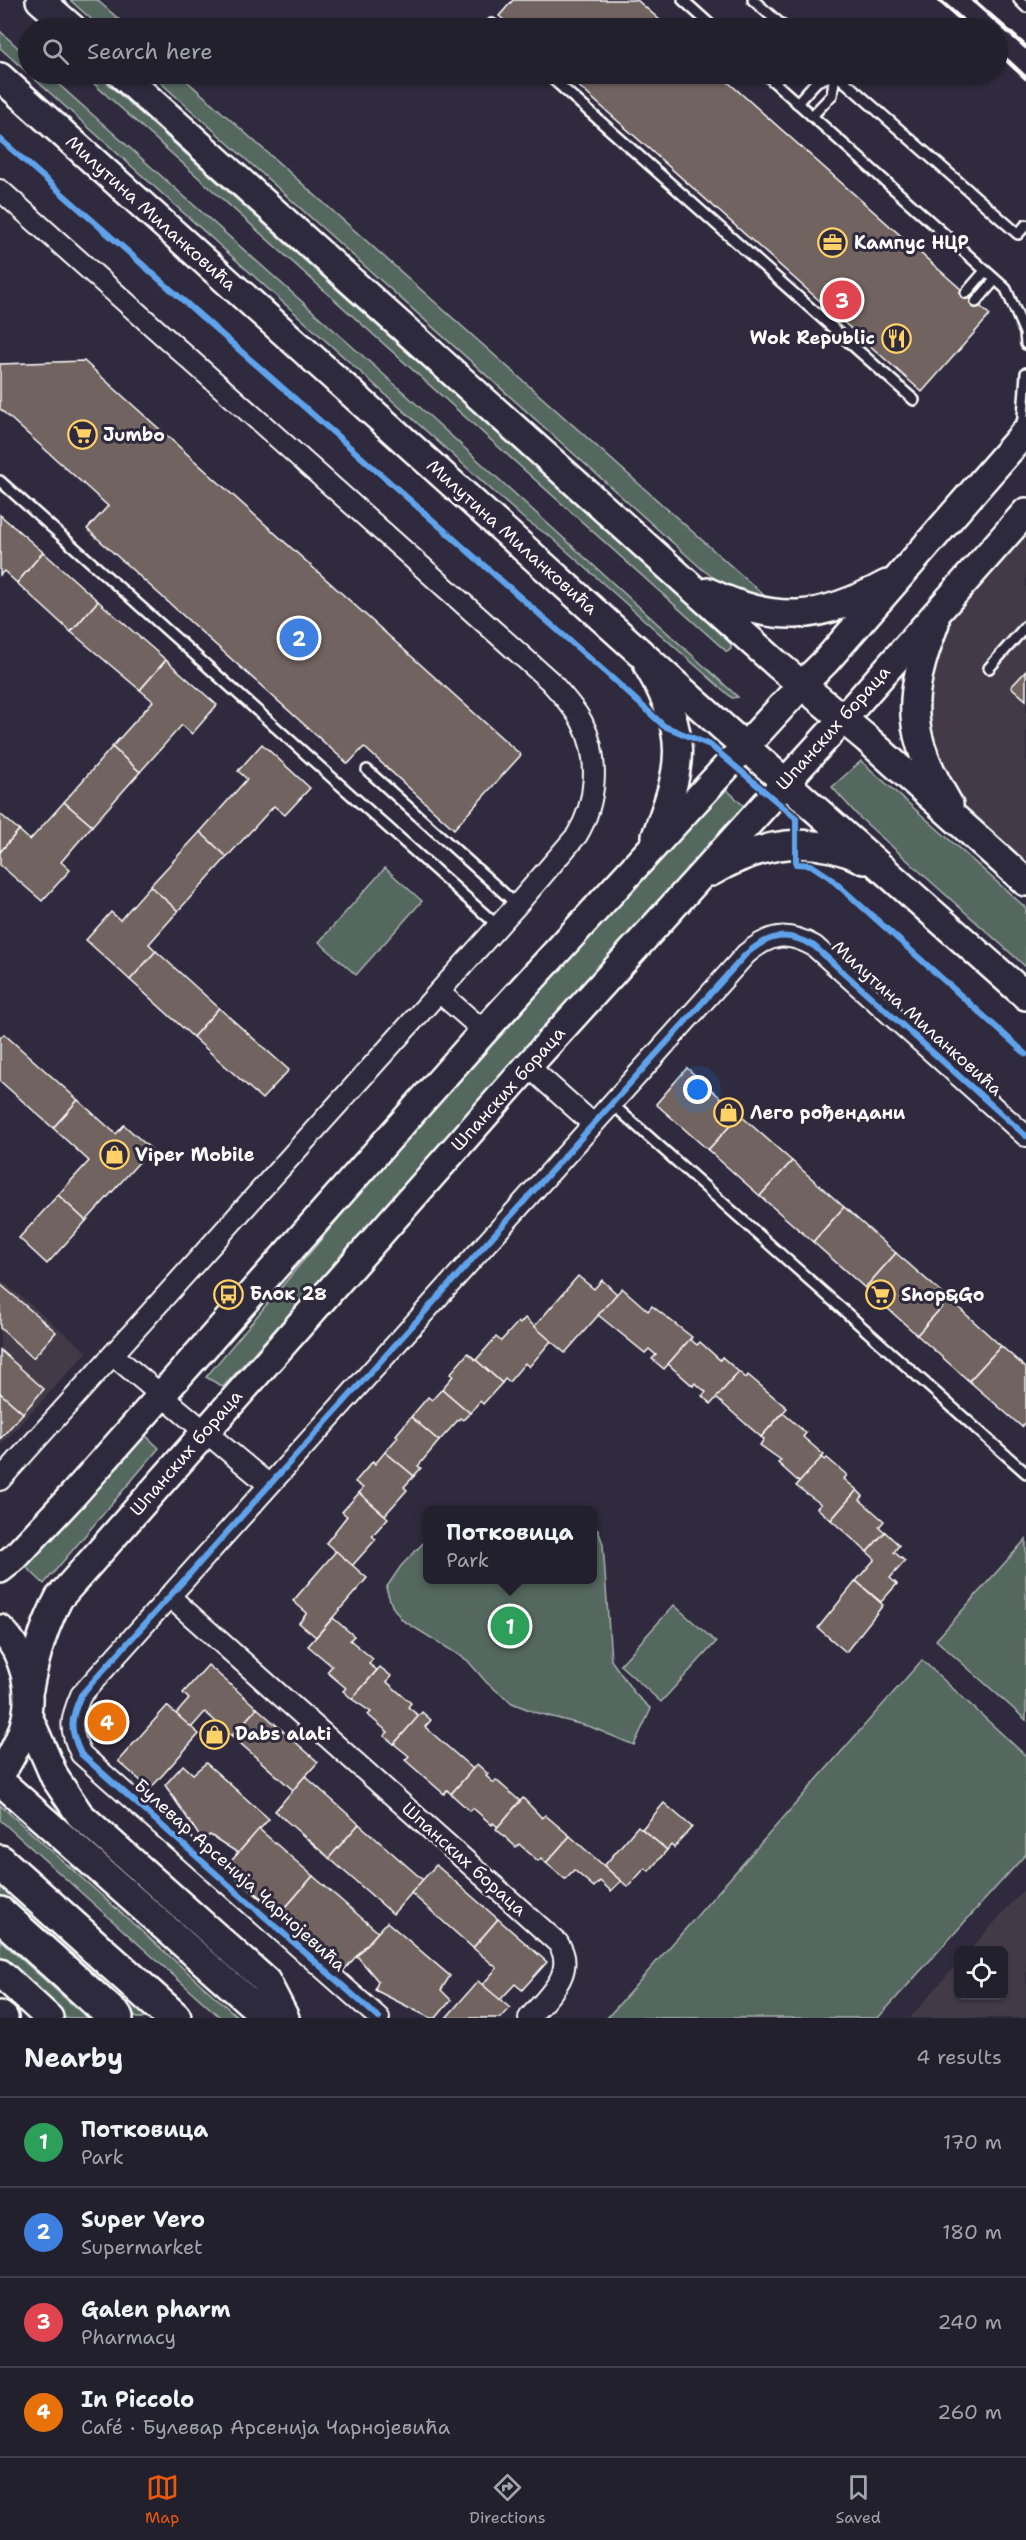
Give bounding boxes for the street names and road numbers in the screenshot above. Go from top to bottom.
street label: Милутина Миланковића [60,130,242,296]
street label: Милутина Миланковића [421,454,603,620]
street label: Шпанских бораца [771,660,895,796]
street label: Милутина Миланковића [826,935,1008,1101]
street label: Шпанских бораца [446,1021,570,1157]
street label: Шпанских бораца [124,1385,248,1521]
street label: Булевар Арсенија Чарнојевића [129,1773,351,1977]
street label: Шпанских бораца [396,1797,532,1921]

